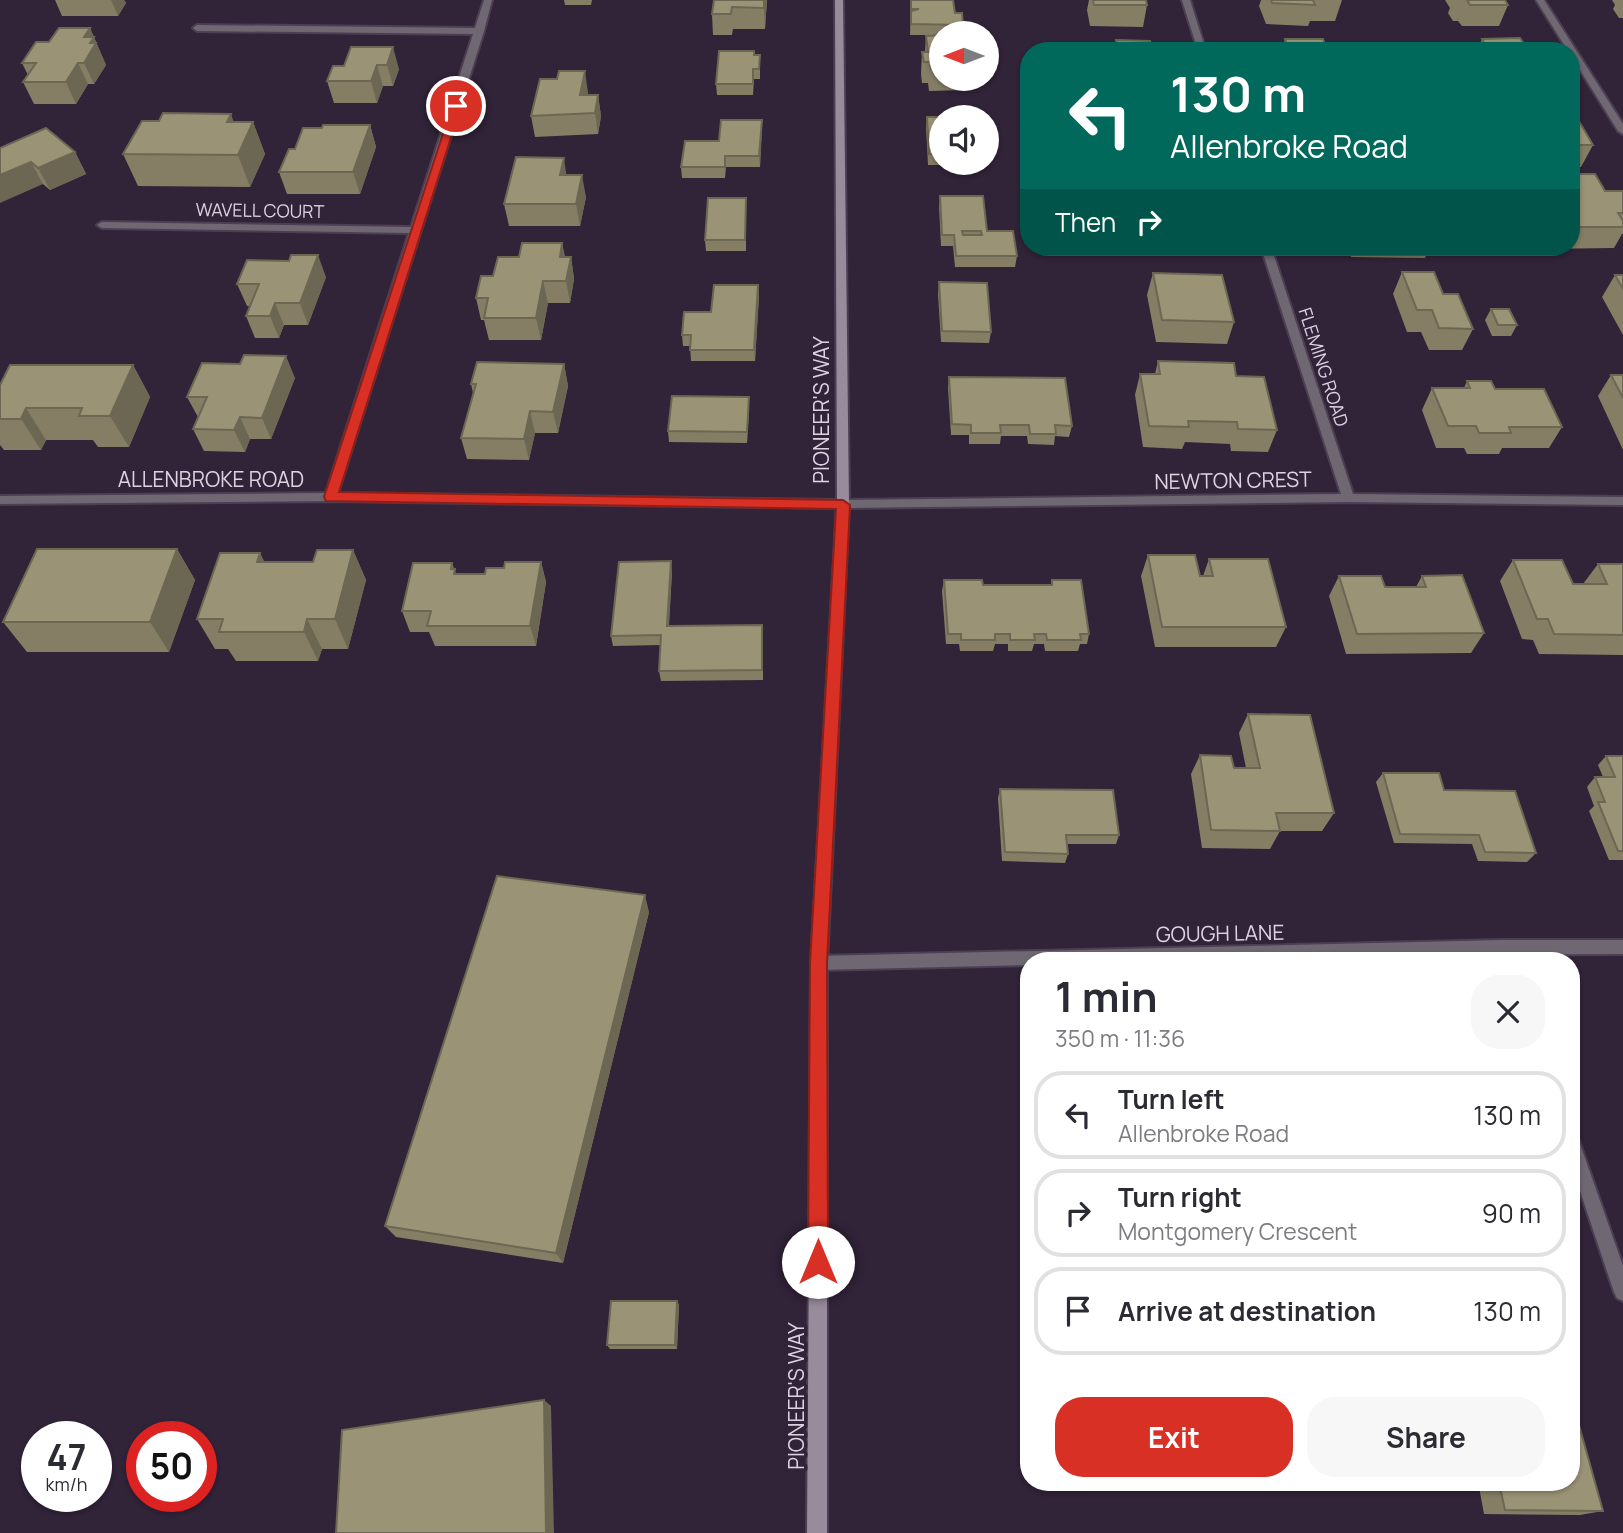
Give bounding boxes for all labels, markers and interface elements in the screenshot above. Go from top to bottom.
north arrow [929,21,999,91]
map controls [929,21,999,175]
text: 130 m [1170,60,1306,127]
icon: left [1055,70,1146,161]
pin [426,76,486,136]
icon: arrive [437,87,475,125]
button: sound [929,105,999,175]
text: Allenbroke Road [1170,124,1408,168]
street label: WAVELL COURT [196,197,325,223]
icon: right [1130,203,1168,241]
text: Then [1055,204,1116,240]
street label: FLEMING ROAD [1293,304,1355,430]
street label: PIONEER'S WAY [807,336,835,484]
street label: ALLENBROKE ROAD [118,465,304,493]
street label: NEWTON CREST [1154,465,1312,495]
street label: GOUGH LANE [1156,918,1284,948]
text: 1 min [1055,967,1158,1025]
button: close [1471,975,1545,1049]
text: 350 m · 11:36 [1055,1022,1185,1054]
text: Turn left [1118,1081,1225,1117]
icon: left [1059,1096,1097,1134]
text: 130 m [1473,1097,1541,1133]
text: Allenbroke Road [1118,1117,1289,1149]
text: Turn right [1118,1179,1242,1215]
icon: right [1059,1194,1097,1232]
text: 90 m [1482,1195,1541,1231]
text: Montgomery Crescent [1118,1215,1357,1247]
position arrow [781,1225,855,1299]
icon: arrive [1059,1292,1097,1330]
text: Arrive at destination [1118,1293,1376,1329]
text: 130 m [1473,1293,1541,1329]
street label: PIONEER'S WAY [782,1322,810,1470]
button: Exit [1055,1397,1293,1477]
button: Share [1307,1397,1545,1477]
speed limit sign: 50 [126,1421,217,1512]
text: 47 [47,1433,86,1481]
text: km/h [46,1472,87,1496]

